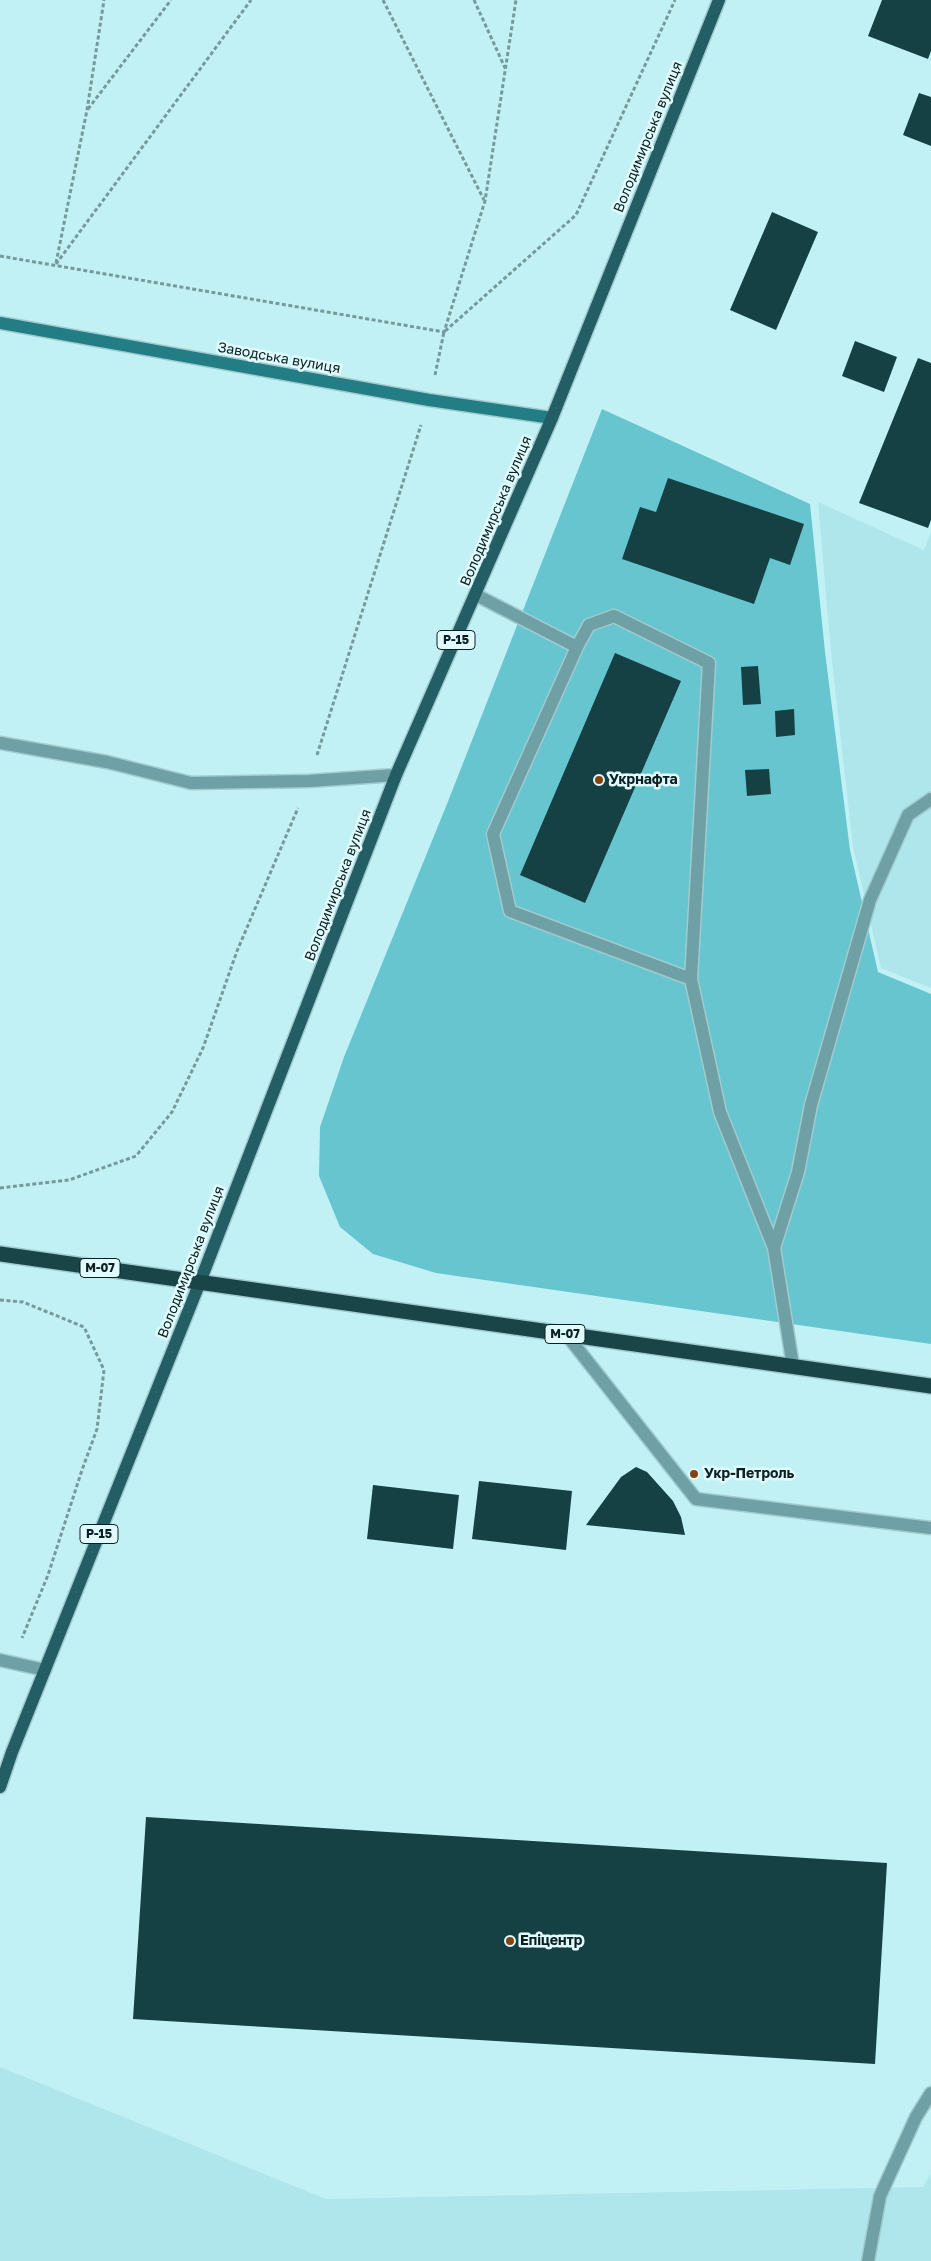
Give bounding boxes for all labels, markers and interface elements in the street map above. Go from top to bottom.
street label: Володимирська вулиця [610,59,686,215]
street label: Заводська вулиця [216,339,342,377]
street label: Володимирська вулиця [457,433,535,589]
road number: Р-15 [437,630,475,650]
place label: Укрнафта [609,772,678,788]
marker: Укрнафта [593,774,605,786]
street label: Володимирська вулиця [301,807,375,963]
street label: Володимирська вулиця [154,1184,228,1340]
road number: М-07 [80,1258,120,1278]
road number: М-07 [545,1325,585,1344]
place label: Укр-Петроль [704,1466,794,1482]
marker: Укр-Петроль [688,1468,700,1480]
road number: Р-15 [80,1525,118,1544]
place label: Епіцентр [520,1933,582,1949]
marker: Епіцентр [504,1935,516,1947]

